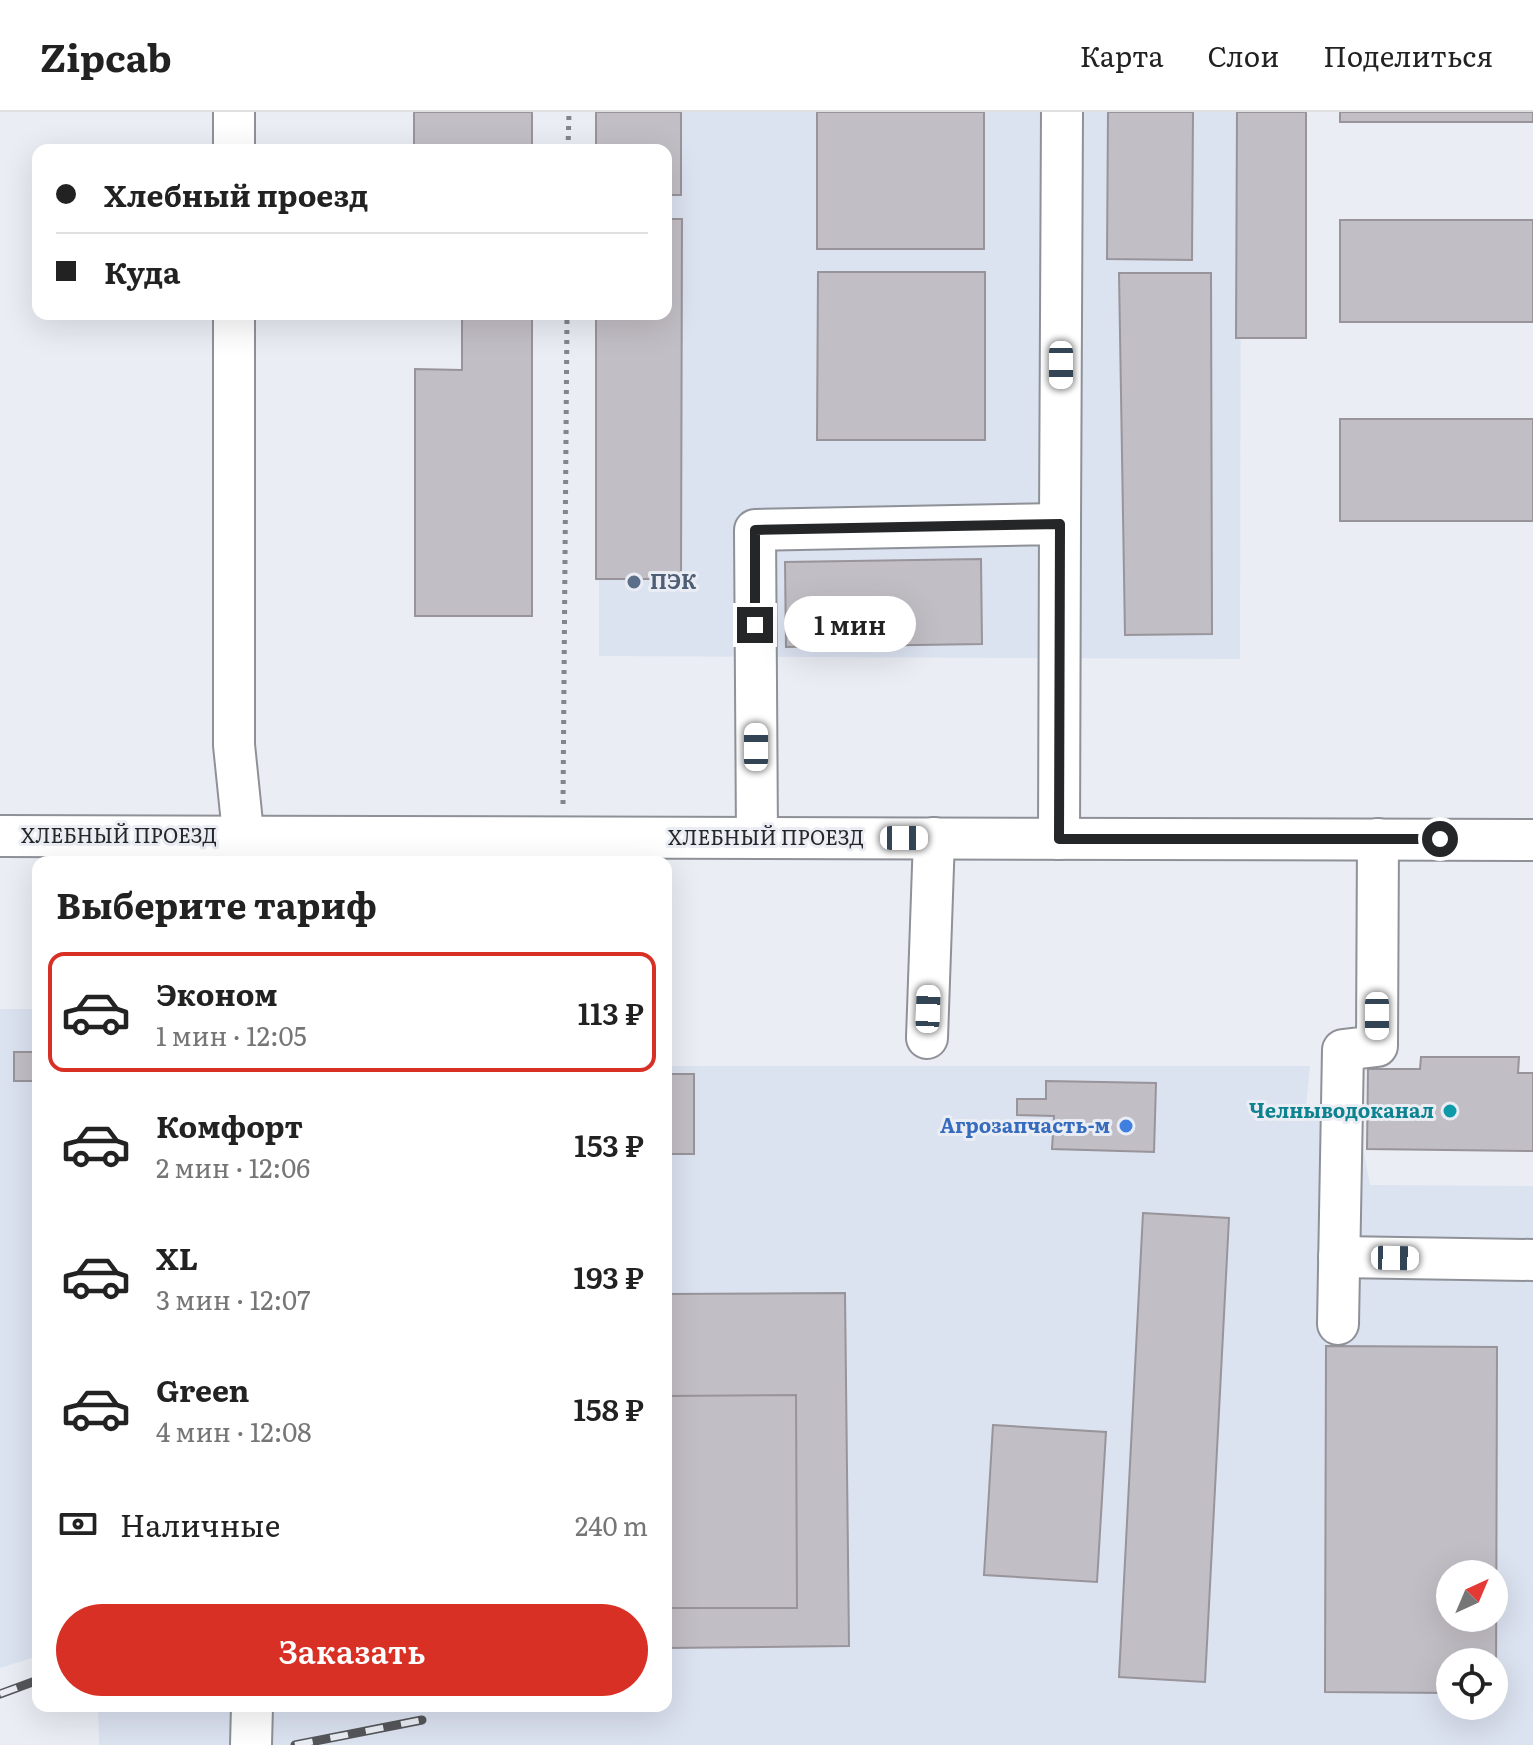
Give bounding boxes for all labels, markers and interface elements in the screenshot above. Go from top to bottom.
text: Zipcab [40,27,172,84]
text: Карта [1080,34,1164,76]
text: Слои [1208,34,1279,76]
text: Поделиться [1323,34,1493,76]
text: Хлебный проезд [104,172,368,216]
text: Куда [104,249,180,293]
car [1049,341,1073,389]
place label: ПЭК [650,565,697,595]
marker: ПЭК [625,573,643,591]
callout: 1 мин [783,597,915,653]
text: 1 мин [814,604,886,643]
route end [737,607,773,643]
car [744,723,768,771]
street label: ХЛЕБНЫЙ ПРОЕЗД [21,819,217,849]
street label: ХЛЕБНЫЙ ПРОЕЗД [668,821,864,851]
route start [1422,821,1458,857]
car [880,826,928,850]
text: Выберите тариф [56,877,377,930]
text: Эконом [156,971,278,1015]
icon: car [60,976,132,1048]
car [915,985,941,1033]
text: 113 ₽ [578,990,644,1034]
car [1365,992,1389,1040]
text: 1 мин · 12:05 [156,1015,307,1054]
place label: Челныводоканал [1249,1094,1434,1124]
marker: Челныводоканал [1441,1102,1459,1120]
text: Комфорт [156,1103,303,1147]
icon: car [60,1108,132,1180]
place label: Агрозапчасть-м [940,1109,1110,1139]
marker: Агрозапчасть-м [1117,1117,1135,1135]
text: 153 ₽ [574,1122,644,1166]
text: 2 мин · 12:06 [156,1147,310,1186]
text: XL [156,1235,198,1279]
icon: car [60,1240,132,1312]
car [1371,1246,1419,1270]
text: 193 ₽ [574,1254,644,1298]
text: 3 мин · 12:07 [156,1279,310,1318]
text: Green [156,1367,249,1411]
icon: car [60,1372,132,1444]
text: 158 ₽ [573,1386,644,1430]
text: 4 мин · 12:08 [156,1411,312,1450]
icon: cash [56,1502,100,1546]
text: Наличные [120,1502,280,1546]
text: 240 m [575,1505,648,1544]
north arrow [1436,1560,1508,1632]
map controls [1436,1560,1508,1720]
button: Заказать [56,1604,648,1696]
button: locate [1436,1648,1508,1720]

